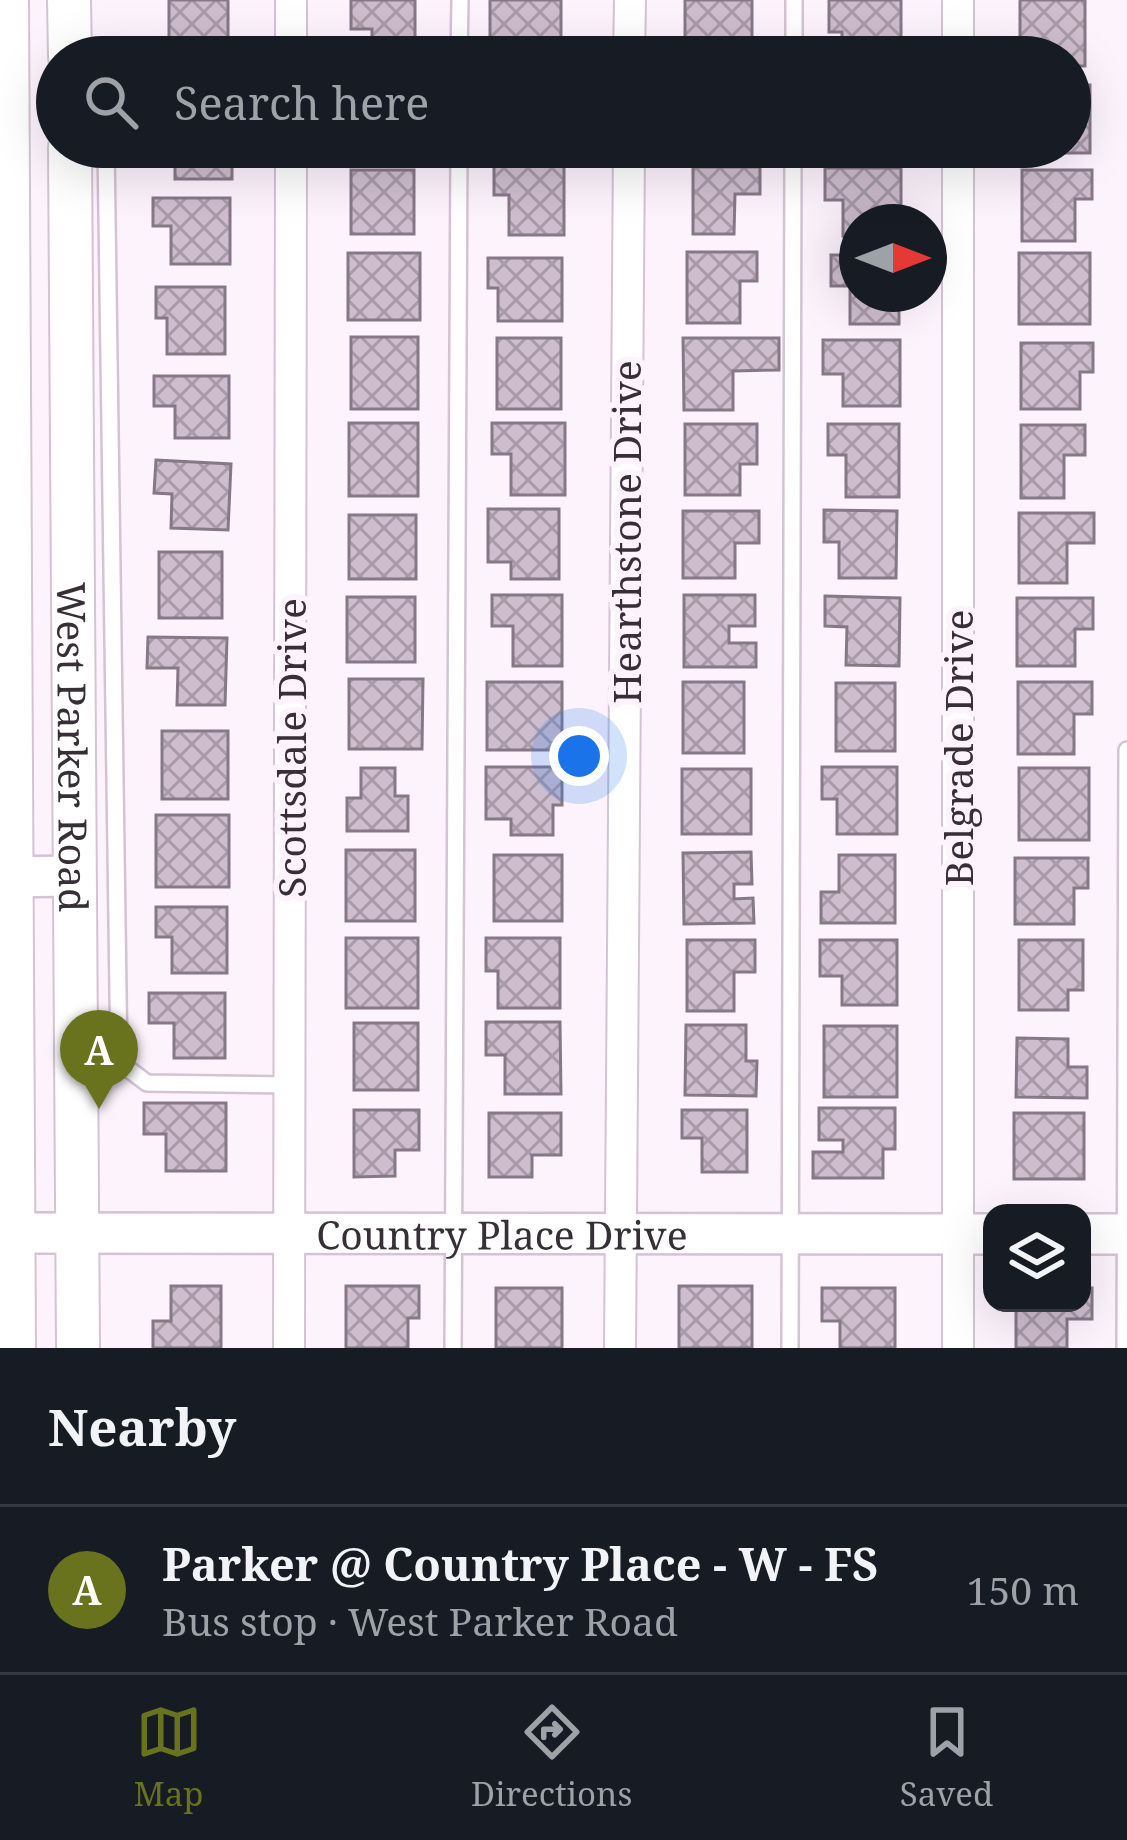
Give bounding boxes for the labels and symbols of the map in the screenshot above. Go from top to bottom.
north arrow [839,204,947,312]
street label: Hearthstone Drive [599,360,652,704]
street label: West Parker Road [46,582,102,912]
street label: Scottsdale Drive [264,598,317,898]
street label: Belgrade Drive [931,610,984,886]
your location [549,726,609,786]
pin: A [60,1010,138,1109]
street label: Country Place Drive [316,1207,688,1260]

